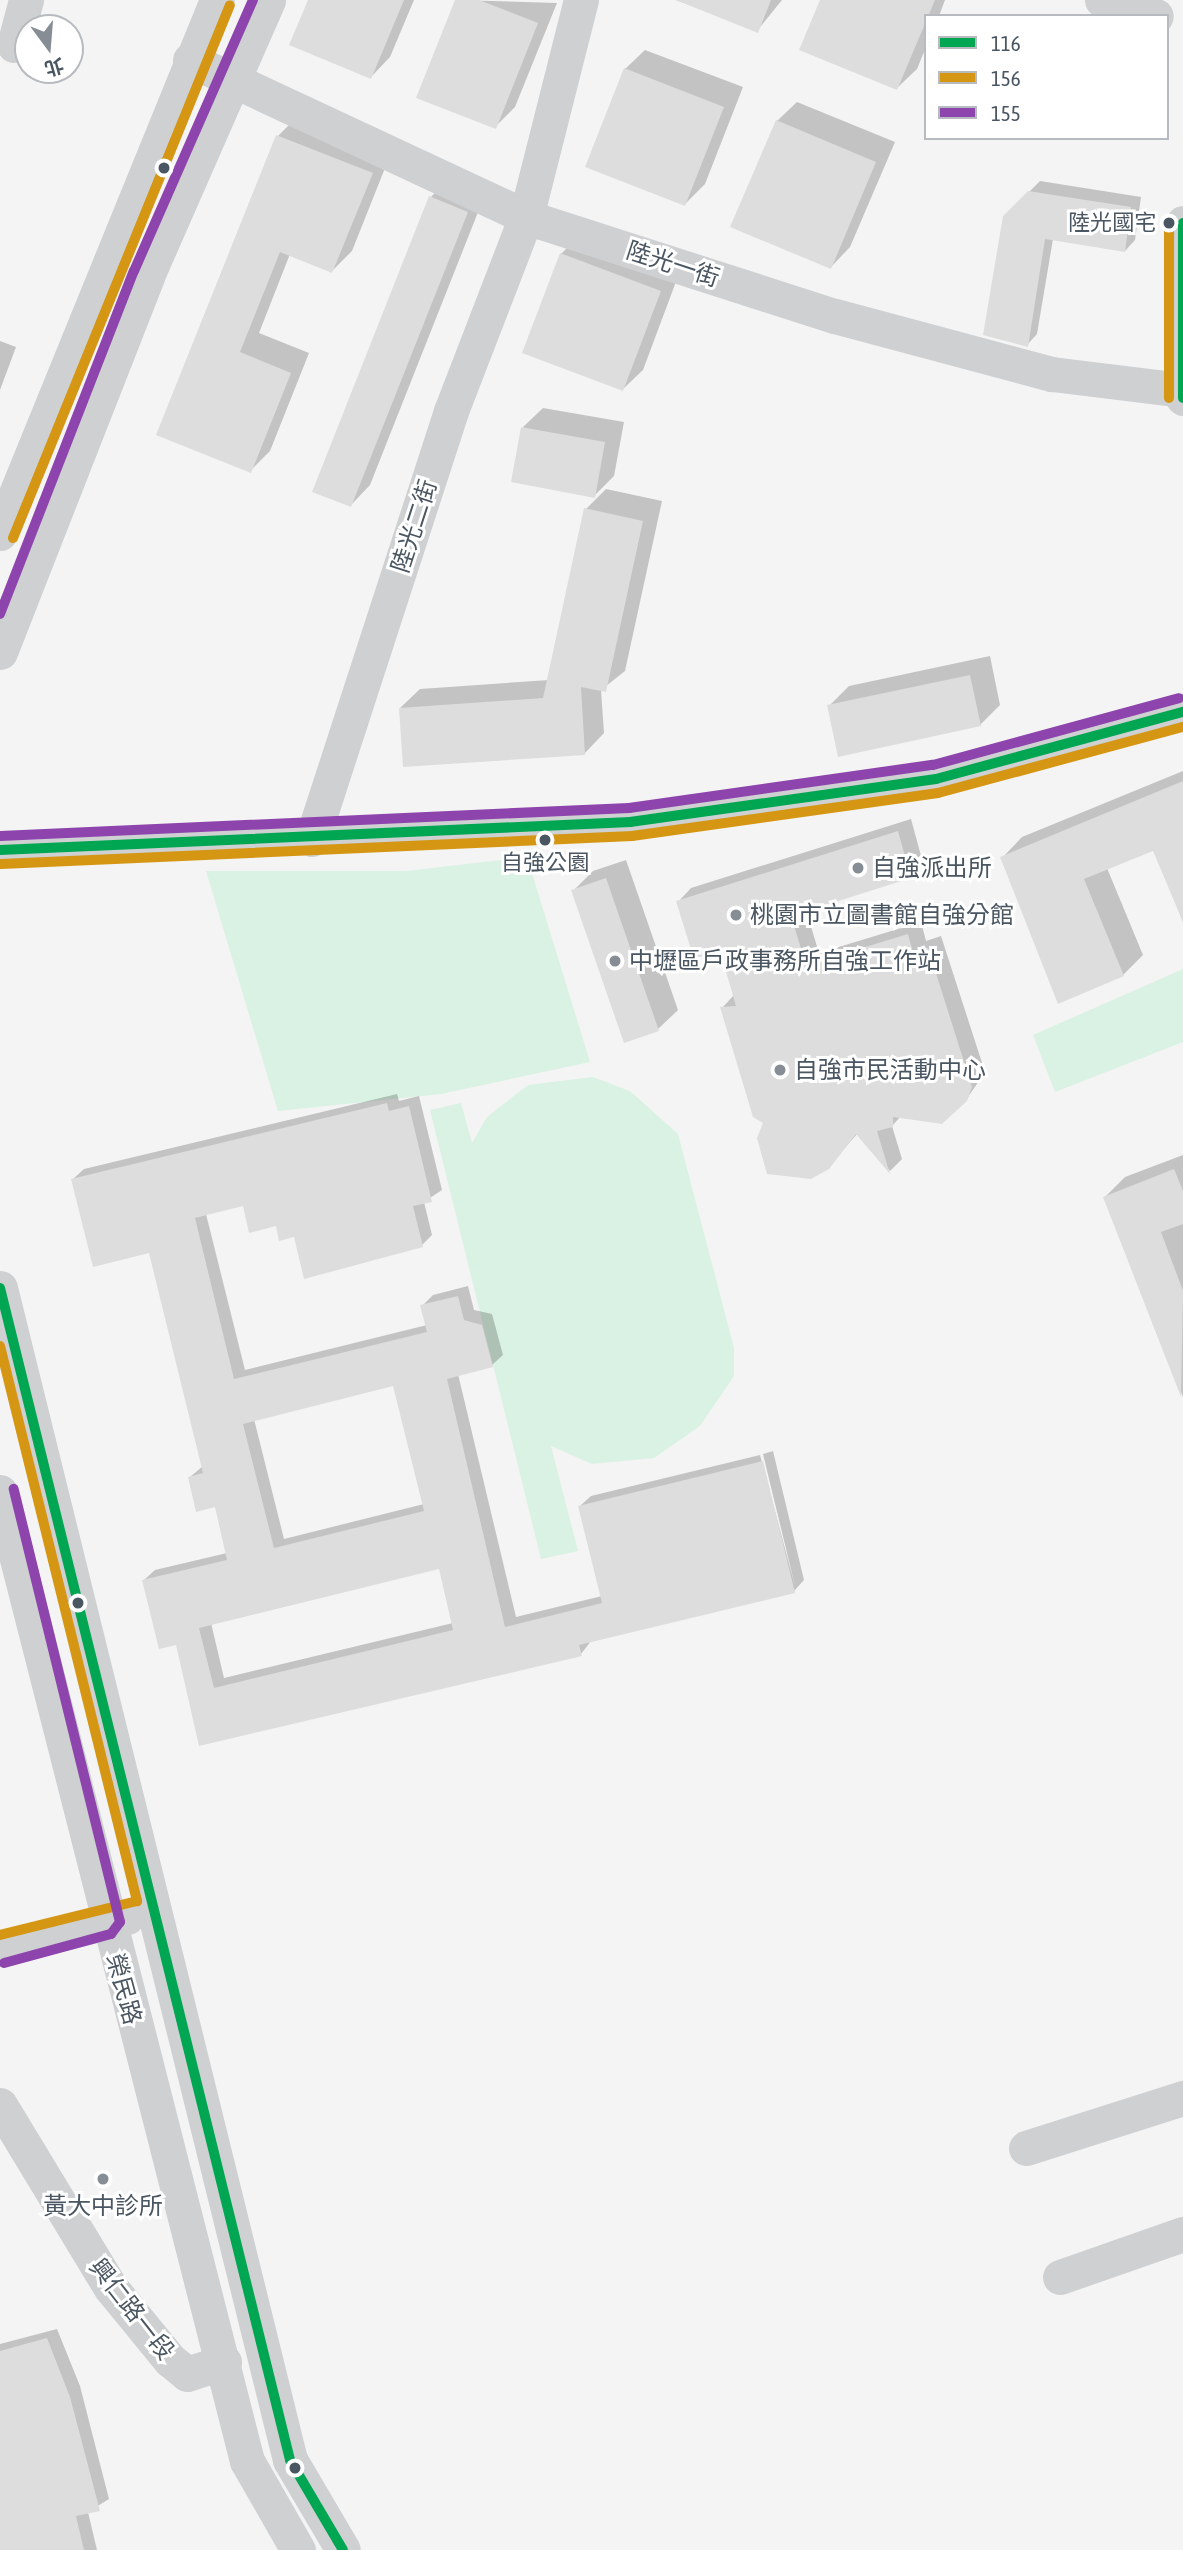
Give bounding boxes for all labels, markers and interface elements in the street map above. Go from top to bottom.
north arrow [14,14,84,84]
legend [924,14,1169,140]
text: 116 [991,31,1021,55]
text: 北 [42,54,66,80]
text: 156 [991,66,1021,90]
text: 155 [991,101,1021,125]
unlabelled marker [157,161,171,175]
place label: 陸光國宅 [1068,210,1156,236]
marker: 陸光國宅 [1162,216,1176,230]
street label: 陸光一街 [623,235,723,293]
street label: 陸光二街 [385,476,443,576]
marker: 自強公園 [538,833,552,847]
place label: 自強公園 [501,850,589,876]
place label: 自強派出所 [872,854,992,882]
marker: 自強派出所 [850,860,866,876]
place label: 桃園市立圖書館自強分館 [750,901,1014,929]
marker: 桃園市立圖書館自強分館 [728,907,744,923]
place label: 中壢區戶政事務所自強工作站 [629,947,941,975]
marker: 中壢區戶政事務所自強工作站 [607,953,623,969]
place label: 自強市民活動中心 [794,1056,986,1084]
marker: 自強市民活動中心 [772,1062,788,1078]
unlabelled marker [71,1596,85,1610]
street label: 榮民路 [101,1950,147,2028]
marker: 黃大中診所 [93,2169,113,2189]
place label: 黃大中診所 [43,2192,163,2220]
street label: 興仁路一段 [84,2253,180,2365]
unlabelled marker [288,2461,302,2475]

